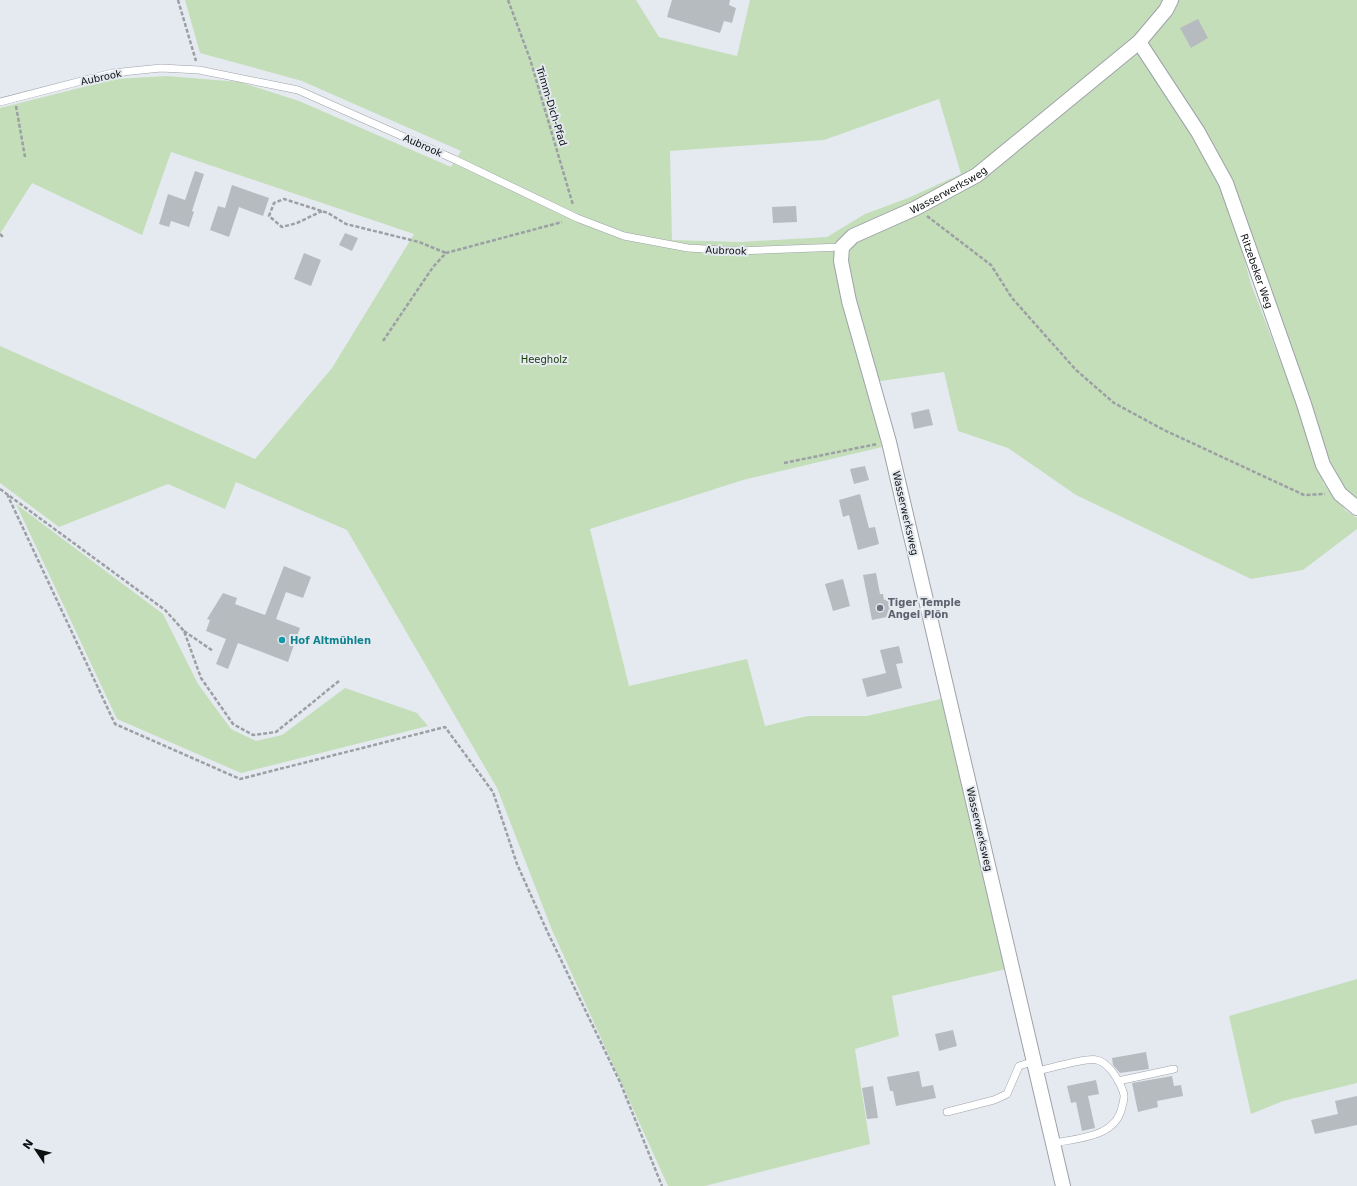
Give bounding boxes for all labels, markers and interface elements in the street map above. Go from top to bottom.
street label: Trimm-Dich-Pfad [534,64,569,147]
street label: Aubrook [80,68,123,87]
street label: Aubrook [402,132,444,159]
street label: Wasserwerksweg [908,164,989,216]
street label: Ritzebeker Weg [1238,232,1275,310]
street label: Aubrook [705,244,747,257]
park label: Heegholz [521,354,567,365]
street label: Wasserwerksweg [890,470,921,556]
place label: Tiger Temple Angel Plön [888,597,961,620]
marker: Tiger Temple Angel Plön [875,603,885,613]
marker: Hof Altmühlen [277,635,287,645]
place label: Hof Altmühlen [290,635,371,646]
street label: Wasserwerksweg [964,786,995,872]
north arrow [16,1130,56,1170]
text: N [20,1137,36,1152]

